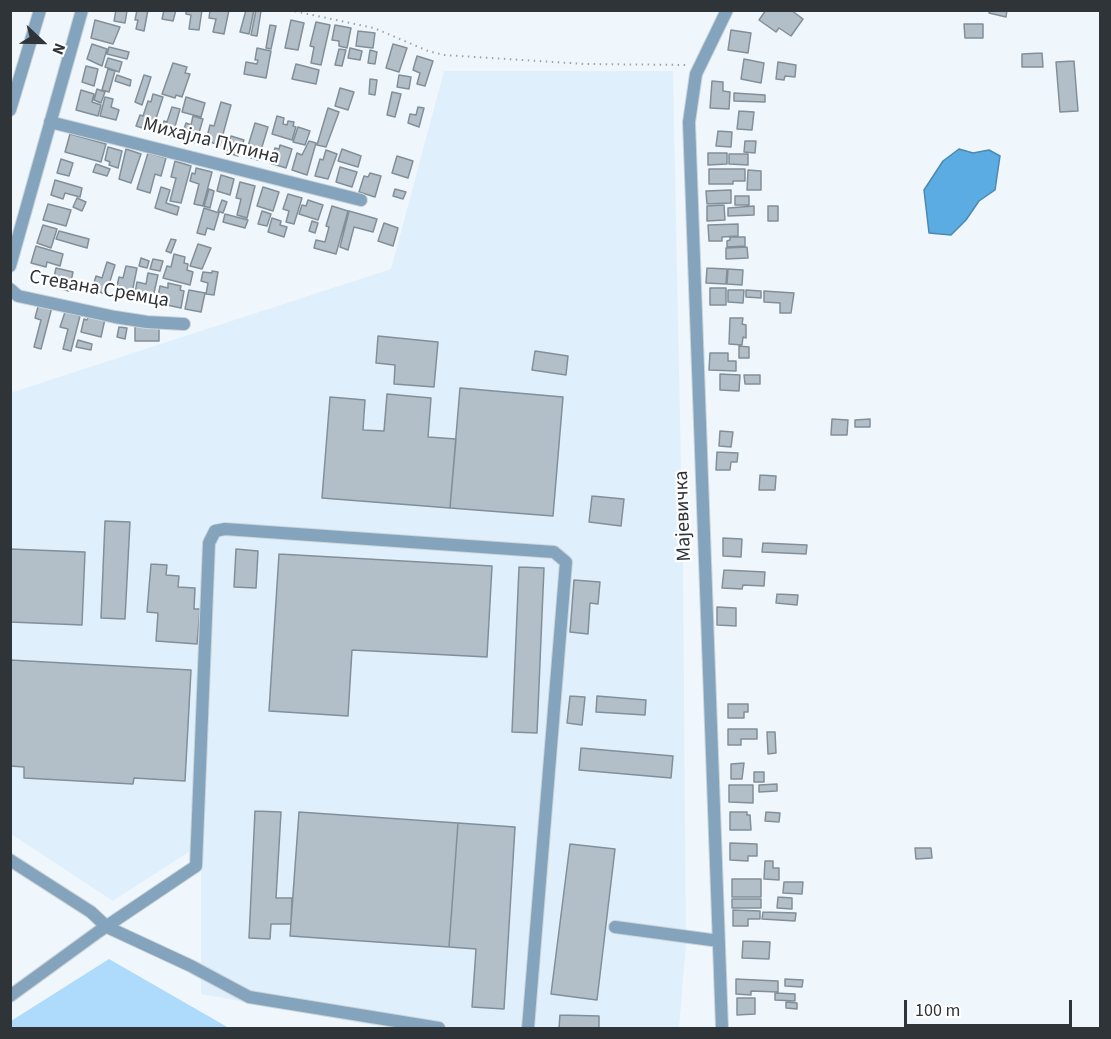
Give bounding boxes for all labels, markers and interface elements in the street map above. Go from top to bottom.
north arrow [12,12,72,72]
text: N [47,40,71,58]
street label: Михајла Пупина [140,113,282,171]
street label: Стевана Сремца [27,266,171,314]
street label: Мајевичка [670,470,698,562]
scale bar [907,988,1075,1026]
text: 100 m [915,998,960,1023]

